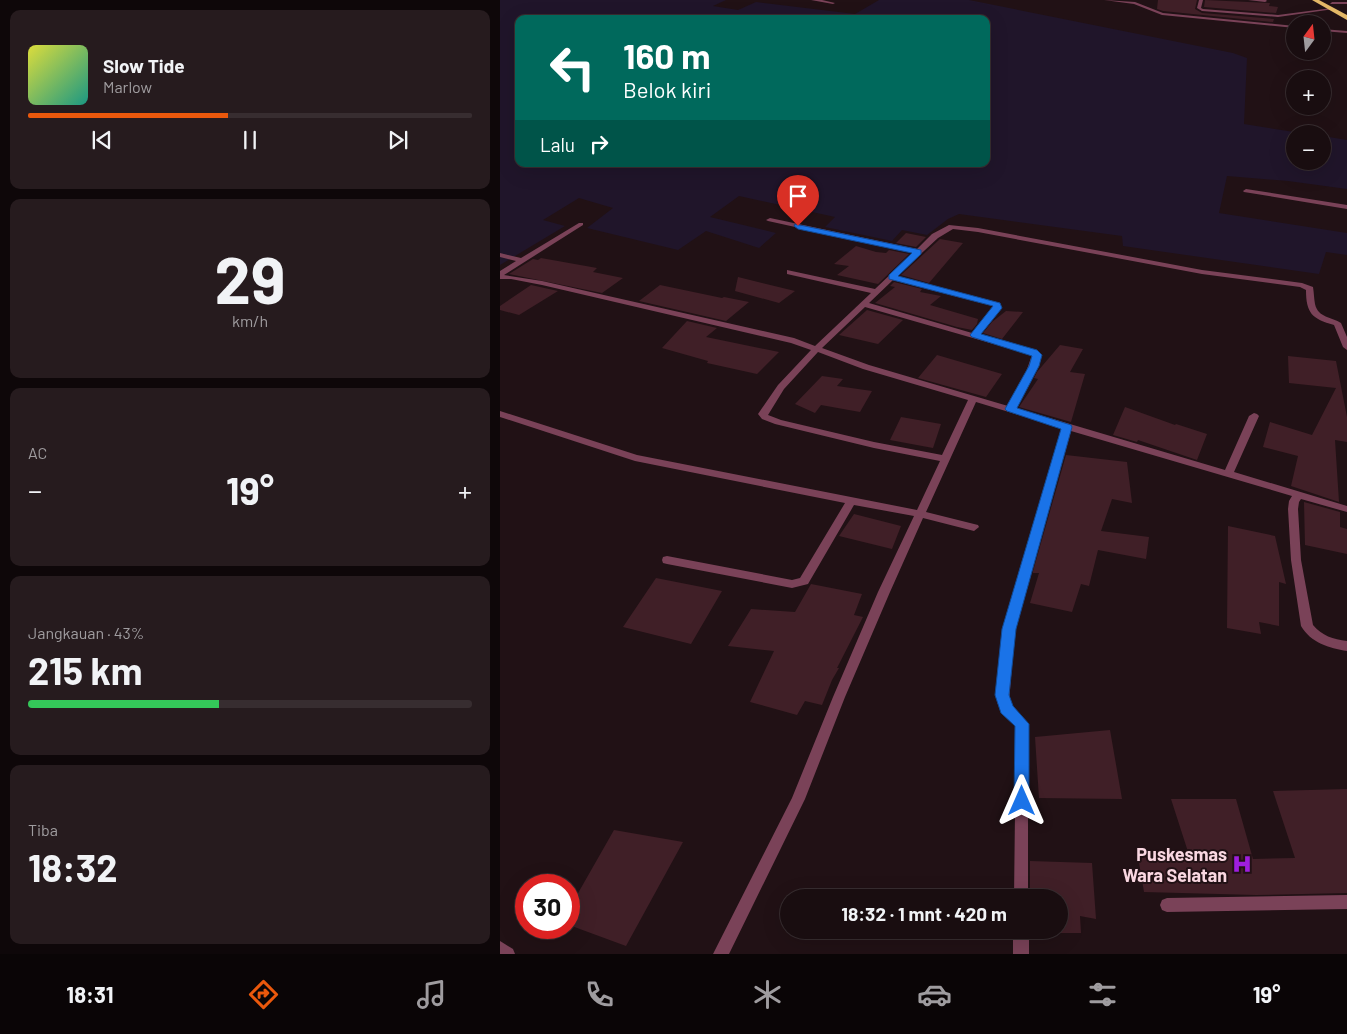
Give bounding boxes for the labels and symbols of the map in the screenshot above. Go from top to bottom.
north arrow [1286,15,1331,60]
pin [777,175,819,226]
position arrow [995,774,1047,826]
place label: Puskesmas Wara Selatan [1122,843,1227,886]
hospital icon: Puskesmas Wara Selatan [1231,853,1253,875]
speed limit sign: 30 [515,874,580,939]

